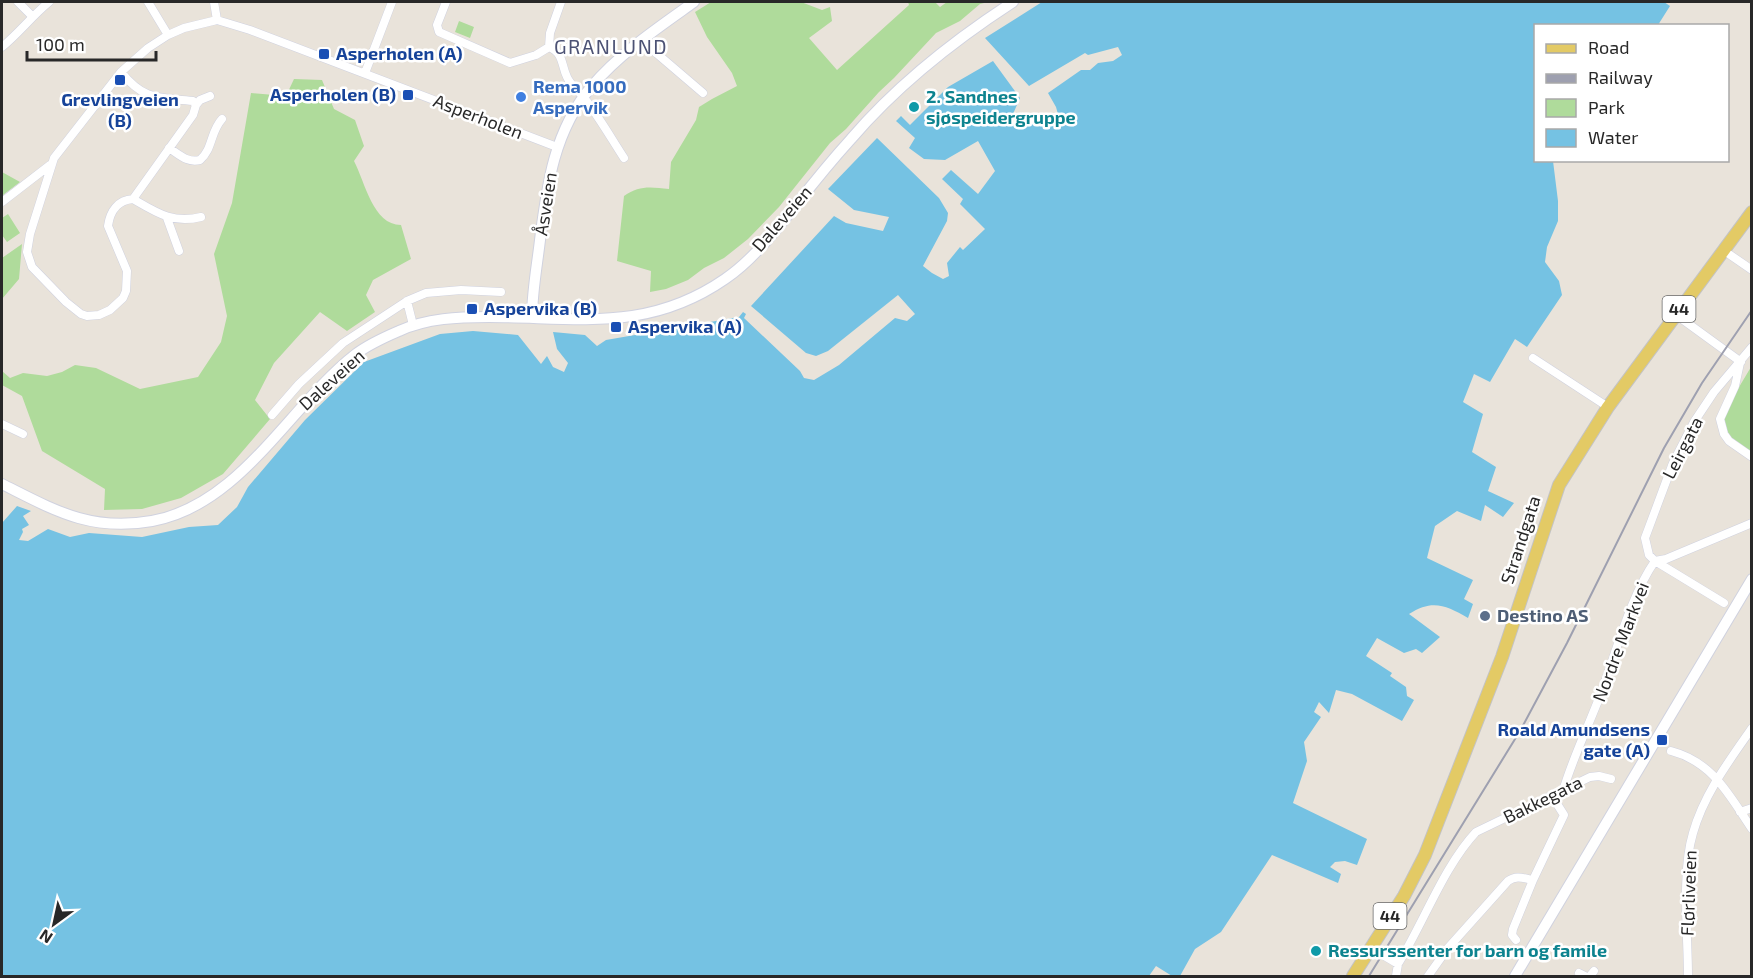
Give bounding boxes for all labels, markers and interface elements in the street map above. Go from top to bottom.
scale bar [27,24,156,62]
legend [1534,24,1729,162]
text: 100 m [36,33,85,55]
district label: GRANLUND [554,34,668,58]
text: Road [1588,36,1629,58]
place label: Asperholen (A) [336,42,463,64]
marker: Asperholen (A) [317,47,331,61]
text: Railway [1588,66,1653,88]
marker: Grevlingveien (B) [113,73,127,87]
place label: Rema 1000 Aspervik [533,75,627,118]
place label: Asperholen (B) [270,83,396,105]
place label: 2. Sandnes sjøspeidergruppe [926,85,1076,128]
place label: Grevlingveien (B) [61,88,179,131]
marker: Asperholen (B) [401,88,415,102]
street label: Asperholen [431,89,526,143]
marker: Rema 1000 Aspervik [514,90,528,104]
text: Park [1588,96,1625,118]
marker: 2. Sandnes sjøspeidergruppe [907,100,921,114]
text: Water [1588,126,1638,148]
street label: Åsveien [529,171,561,237]
street label: Daleveien [747,181,816,256]
road number: 44 [1662,296,1696,322]
place label: Aspervika (B) [484,297,597,319]
marker: Aspervika (B) [465,302,479,316]
place label: Aspervika (A) [628,315,742,337]
marker: Aspervika (A) [609,320,623,334]
street label: Daleveien [294,344,369,414]
street label: Leirgata [1657,413,1707,482]
street label: Strandgata [1495,493,1545,587]
street label: Nordre Markvei [1587,579,1653,705]
place label: Destino AS [1497,604,1589,626]
marker: Destino AS [1478,609,1492,623]
place label: Roald Amundsens gate (A) [1498,718,1650,761]
marker: Roald Amundsens gate (A) [1655,733,1669,747]
street label: Bakkegata [1499,771,1586,828]
street label: Flørliveien [1676,850,1700,936]
north arrow [24,894,84,954]
road number: 44 [1374,903,1406,929]
text: N [36,926,56,948]
place label: Ressurssenter for barn og famile [1328,939,1607,961]
marker: Ressurssenter for barn og famile [1309,944,1323,958]

